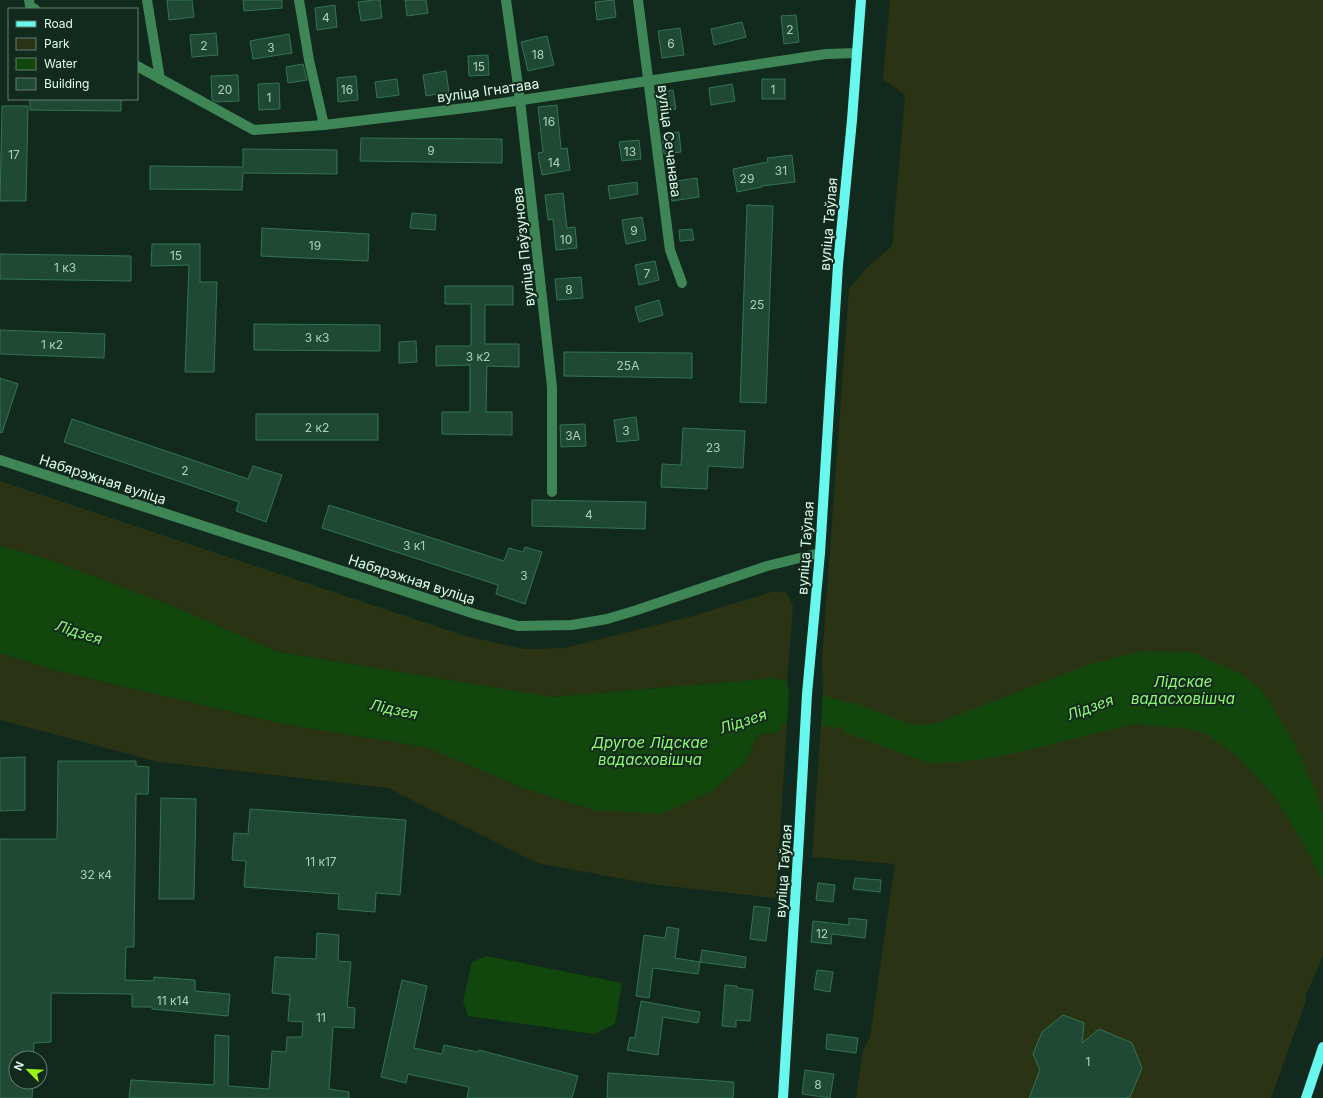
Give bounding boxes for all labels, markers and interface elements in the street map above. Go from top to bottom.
legend [8,8,138,100]
house number: 4 [322,10,330,25]
text: Road [44,16,73,31]
house number: 2 [786,22,794,37]
text: Park [44,36,70,51]
house number: 6 [667,36,675,51]
house number: 2 [200,38,208,53]
house number: 3 [267,40,275,55]
house number: 18 [532,47,544,62]
text: Water [44,56,78,71]
house number: 15 [473,59,485,74]
street label: вуліца Ігнатава [436,74,540,106]
text: Building [44,76,89,91]
house number: 20 [218,82,232,97]
house number: 16 [341,82,353,97]
house number: 1 [771,82,775,97]
street label: вуліца Сечанава [655,84,685,198]
house number: 1 [267,90,271,105]
house number: 16 [543,114,555,129]
house number: 9 [427,143,435,158]
house number: 13 [624,144,636,159]
house number: 17 [8,147,20,162]
house number: 14 [548,155,561,170]
house number: 31 [775,163,787,178]
house number: 29 [740,171,754,186]
street label: вуліца Таўлая [815,177,841,271]
street label: вуліца Паўзунова [508,187,538,307]
house number: 9 [630,223,638,238]
house number: 10 [560,232,572,247]
house number: 19 [309,238,321,253]
house number: 15 [170,248,182,263]
house number: 1 к3 [54,260,76,275]
house number: 7 [644,266,651,281]
house number: 8 [565,282,573,297]
house number: 25 [750,297,764,312]
house number: 3 к3 [305,330,329,345]
house number: 1 к2 [41,337,63,352]
house number: 3 к2 [466,349,490,364]
house number: 25А [617,358,639,373]
house number: 2 к2 [305,420,329,435]
house number: 3 [622,423,630,438]
house number: 3А [565,428,581,443]
house number: 23 [706,440,720,455]
street label: Набярэжная вуліца [37,450,169,508]
house number: 2 [181,463,189,478]
street label: вуліца Таўлая [793,501,817,595]
house number: 4 [585,507,593,522]
house number: 3 к1 [403,538,425,553]
street label: Набярэжная вуліца [346,550,478,608]
house number: 3 [520,568,528,583]
water label: Лідзея [53,615,105,649]
water label: Лідскае вадасховішча [1131,672,1235,708]
water label: Лідзея [1064,690,1116,724]
water label: Лідзея [368,695,420,723]
water label: Лідзея [717,704,769,738]
water label: Другое Лідскае вадасховішча [591,733,708,769]
street label: вуліца Таўлая [771,824,795,918]
house number: 11 к17 [305,854,337,869]
house number: 32 к4 [80,867,112,882]
house number: 12 [816,926,828,941]
house number: 11 к14 [157,993,189,1008]
house number: 11 [316,1010,326,1025]
north arrow [8,1050,48,1090]
house number: 1 [1086,1054,1090,1069]
text: N [11,1059,27,1073]
house number: 8 [814,1077,822,1092]

